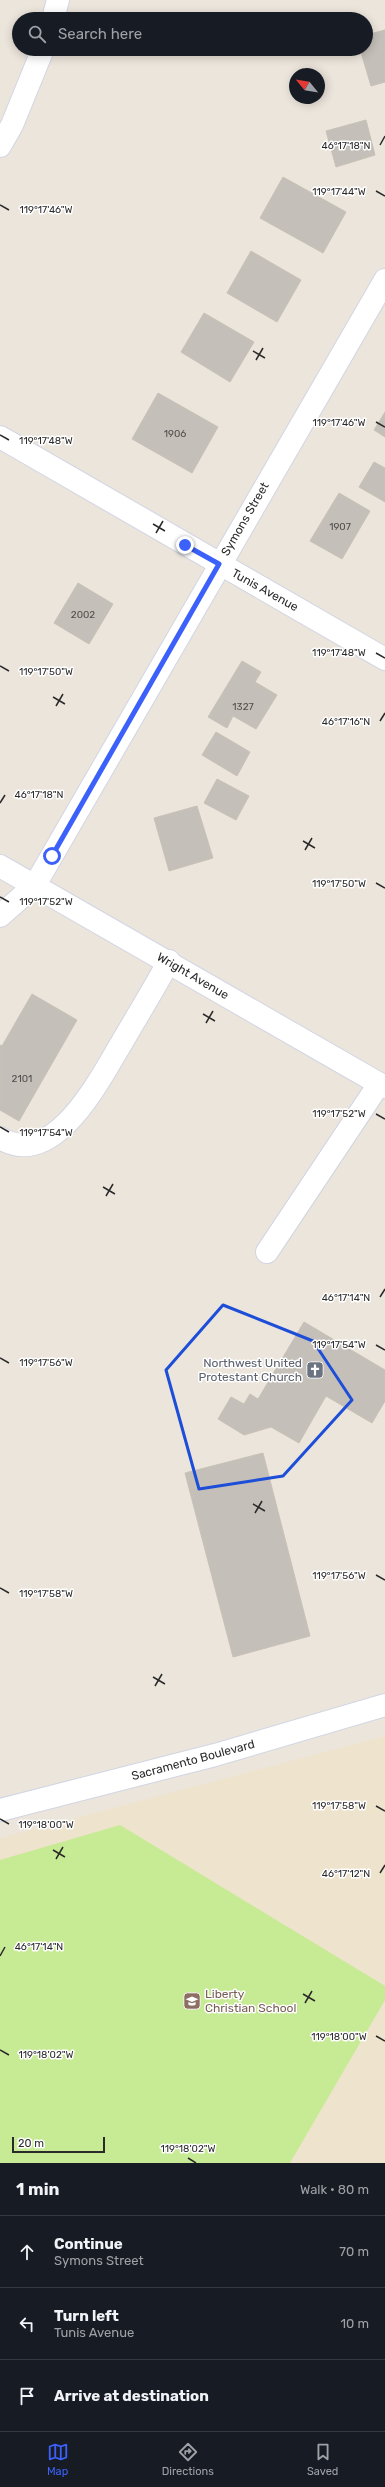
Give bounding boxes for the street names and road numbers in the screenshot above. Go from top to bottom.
street label: Symons Street [218,479,272,558]
street label: Tunis Avenue [229,566,301,614]
street label: Wright Avenue [155,950,232,1002]
street label: Sacramento Boulevard [130,1737,256,1783]

